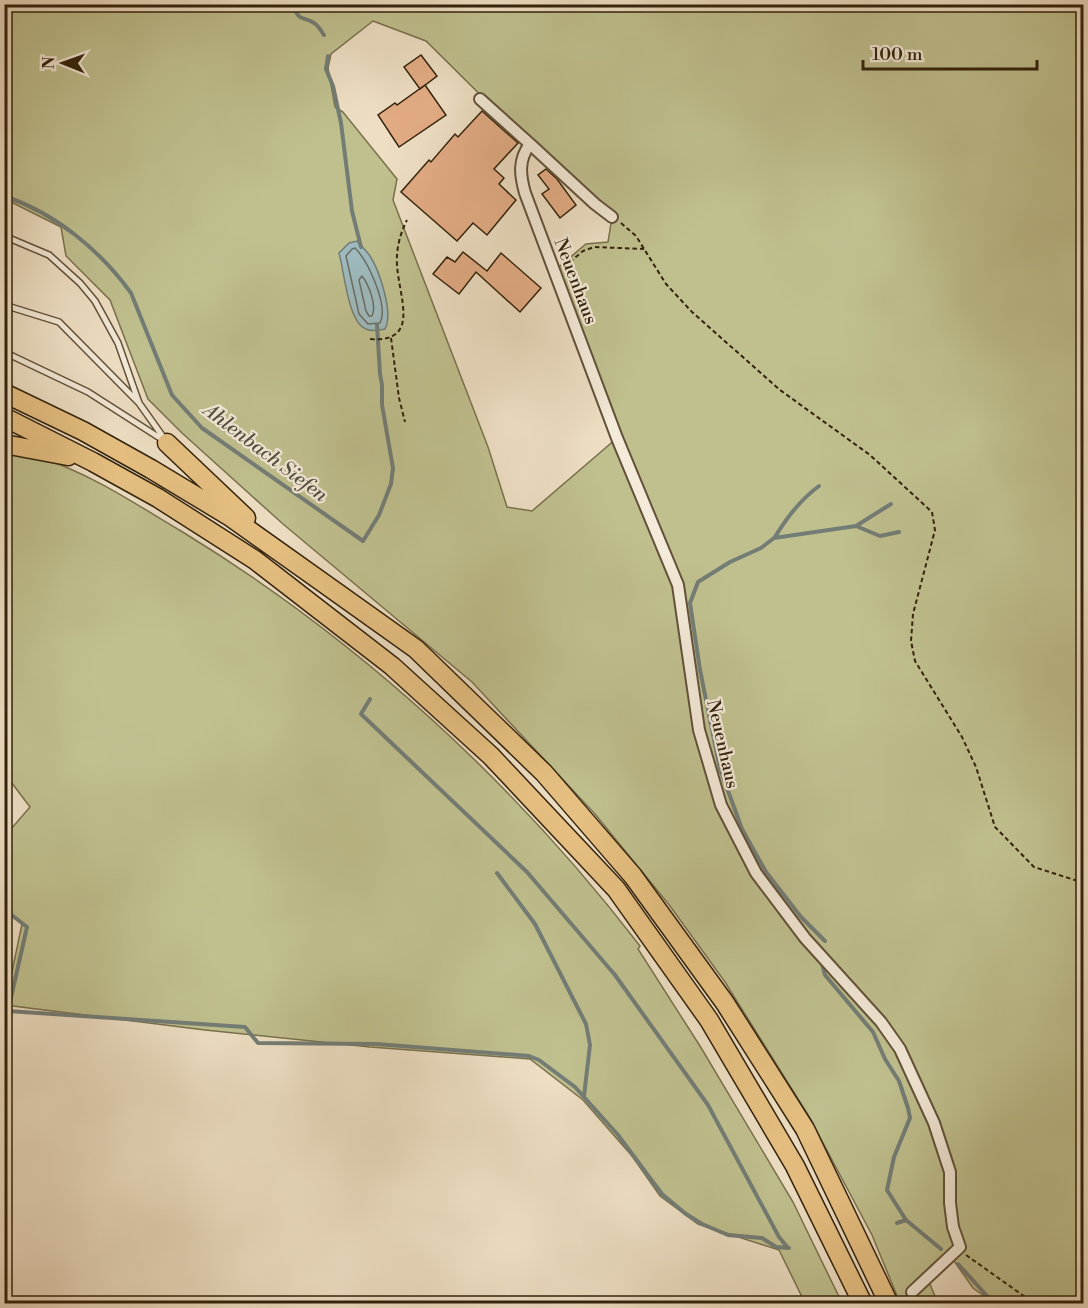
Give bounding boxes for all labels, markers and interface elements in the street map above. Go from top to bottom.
north arrow [33,33,93,93]
scale bar [863,33,1037,71]
text: 100 m [872,43,923,66]
text: N [39,56,59,69]
street label: Neuenhaus [549,235,602,328]
water label: Ahlenbach Siefen [196,397,333,509]
street label: Neuenhaus [701,698,744,791]

